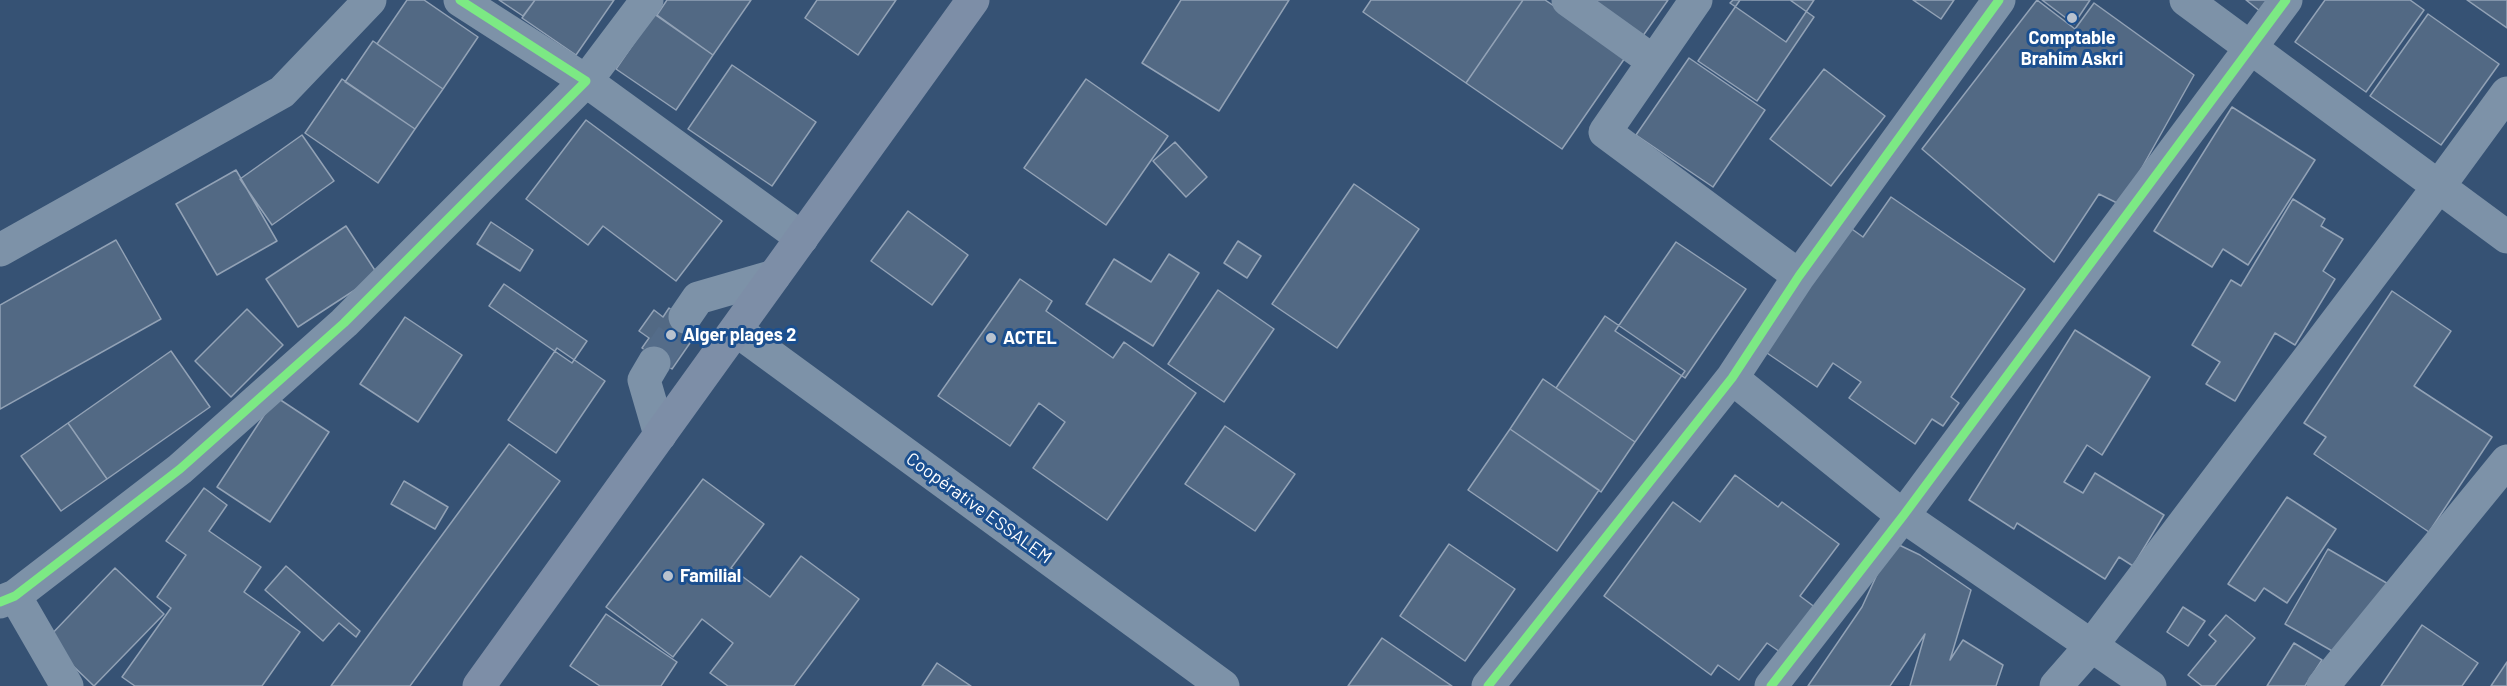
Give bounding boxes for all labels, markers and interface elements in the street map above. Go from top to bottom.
marker: Comptable Brahim Askri [2065,11,2079,25]
place label: Comptable Brahim Askri [2021,27,2123,70]
place label: Alger plages 2 [683,324,796,346]
place label: ACTEL [1003,327,1057,349]
marker: Alger plages 2 [664,328,678,342]
marker: ACTEL [984,331,998,345]
street label: Coopérative ESSALEM [902,448,1056,568]
place label: Familial [680,565,741,587]
marker: Familial [661,569,675,583]

